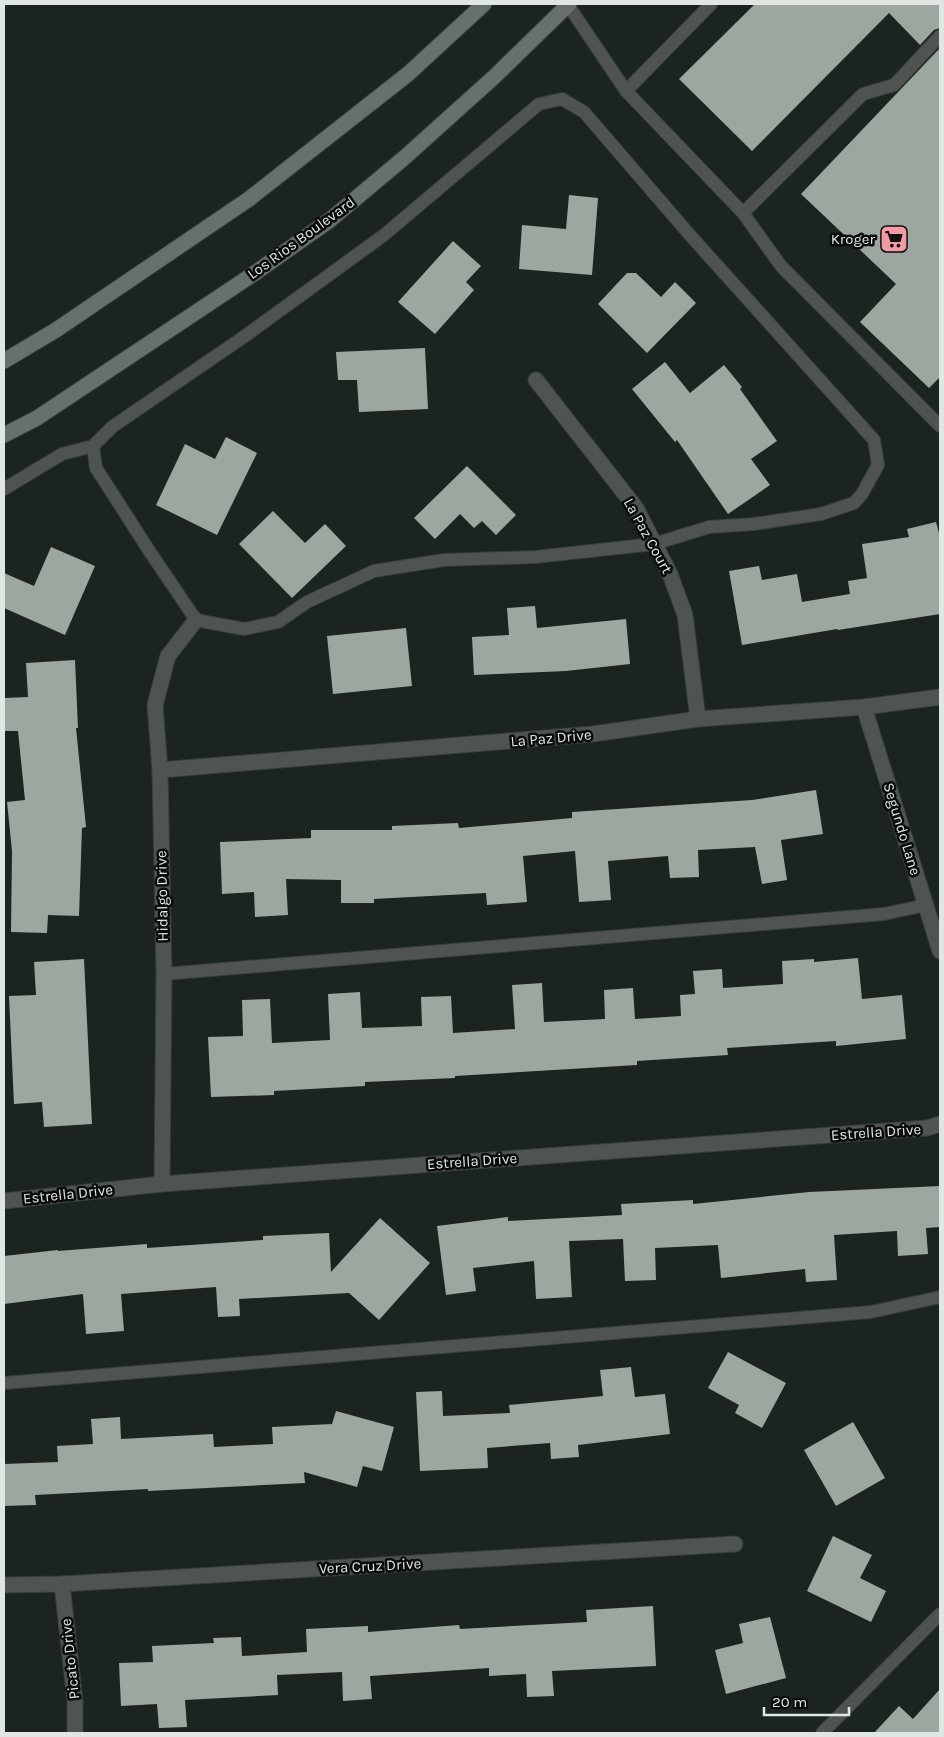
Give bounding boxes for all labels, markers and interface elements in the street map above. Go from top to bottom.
street label: Los Rios Boulevard [244,193,358,283]
supermarket icon: Kroger [879,224,909,254]
place label: Kroger [831,230,876,248]
street label: La Paz Court [620,495,676,577]
street label: La Paz Drive [510,725,592,751]
street label: Segundo Lane [879,780,925,878]
street label: Hidalgo Drive [152,850,172,942]
street label: Estrella Drive [830,1120,922,1144]
street label: Estrella Drive [426,1149,518,1173]
street label: Estrella Drive [22,1180,114,1208]
street label: Vera Cruz Drive [318,1554,422,1578]
street label: Picato Drive [57,1618,83,1700]
scale bar [764,1684,849,1716]
text: 20 m [772,1693,807,1711]

